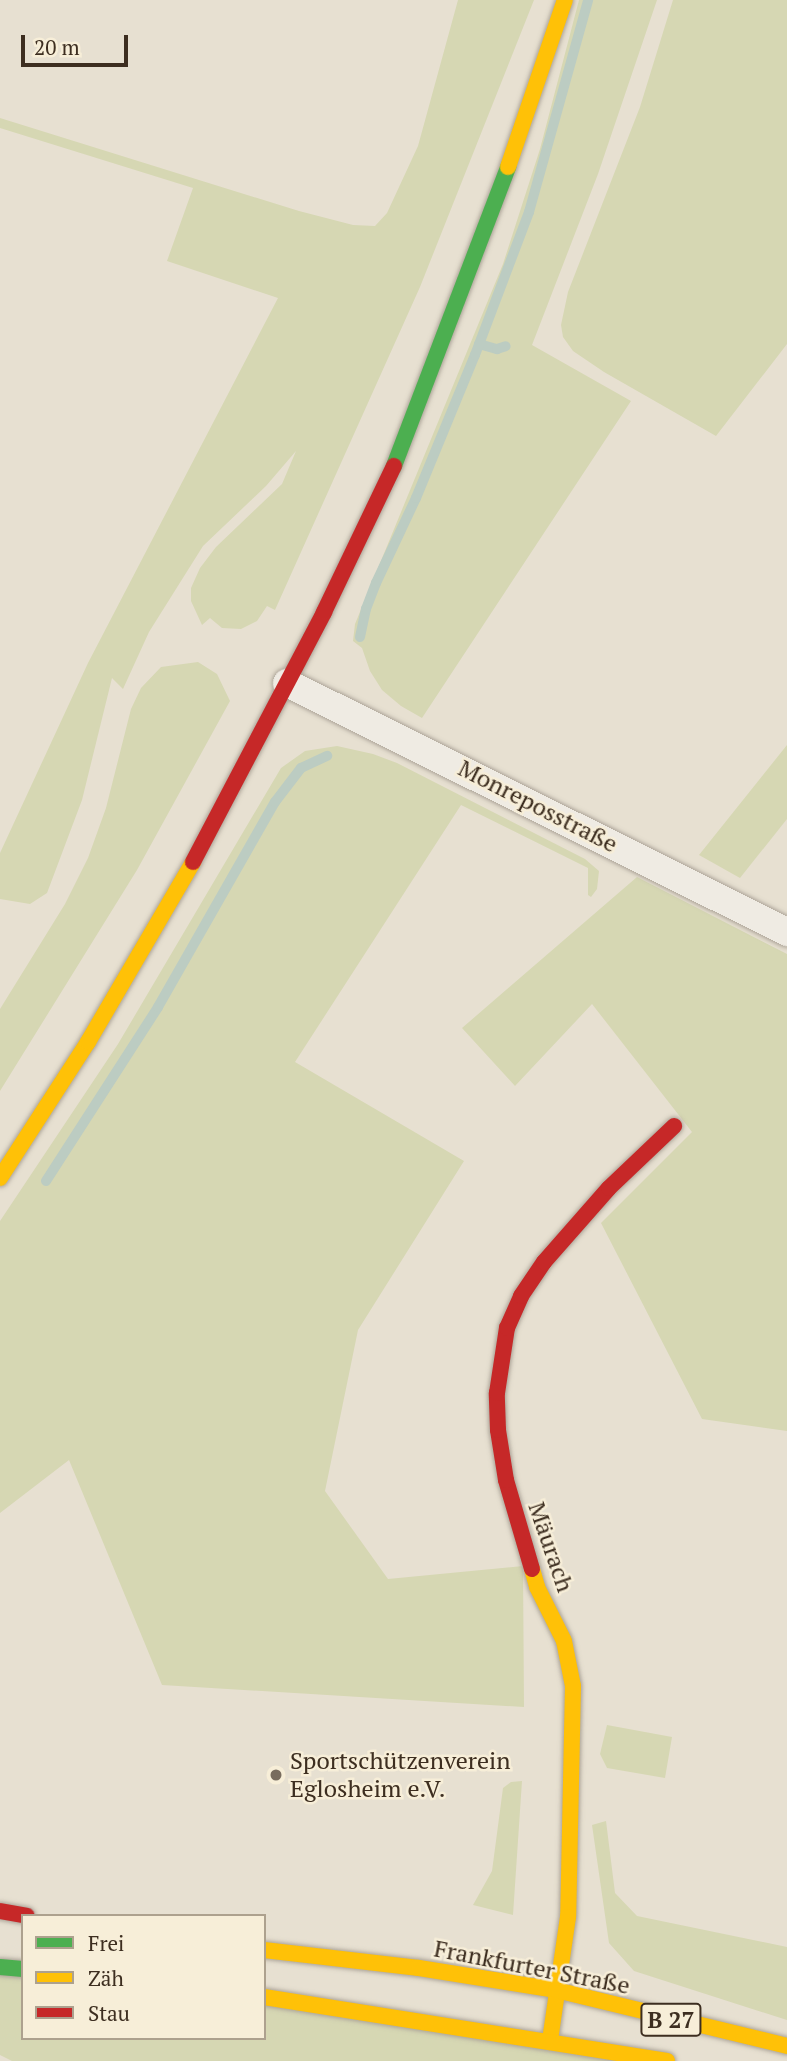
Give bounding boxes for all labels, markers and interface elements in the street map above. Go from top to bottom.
scale bar [24,21,131,65]
text: 20 m [34,33,80,61]
street label: Monreposstraße [454,753,622,859]
street label: Mäurach [522,1498,580,1596]
place label: Sportschützenverein Eglosheim e.V. [290,1747,510,1803]
marker: Sportschützenverein Eglosheim e.V. [268,1767,284,1783]
legend [21,1914,266,2040]
text: Frei [88,1929,124,1957]
street label: Frankfurter Straße [432,1934,632,2000]
text: Zäh [88,1964,124,1992]
text: Stau [88,1999,130,2027]
road number: B 27 [640,2000,702,2039]

